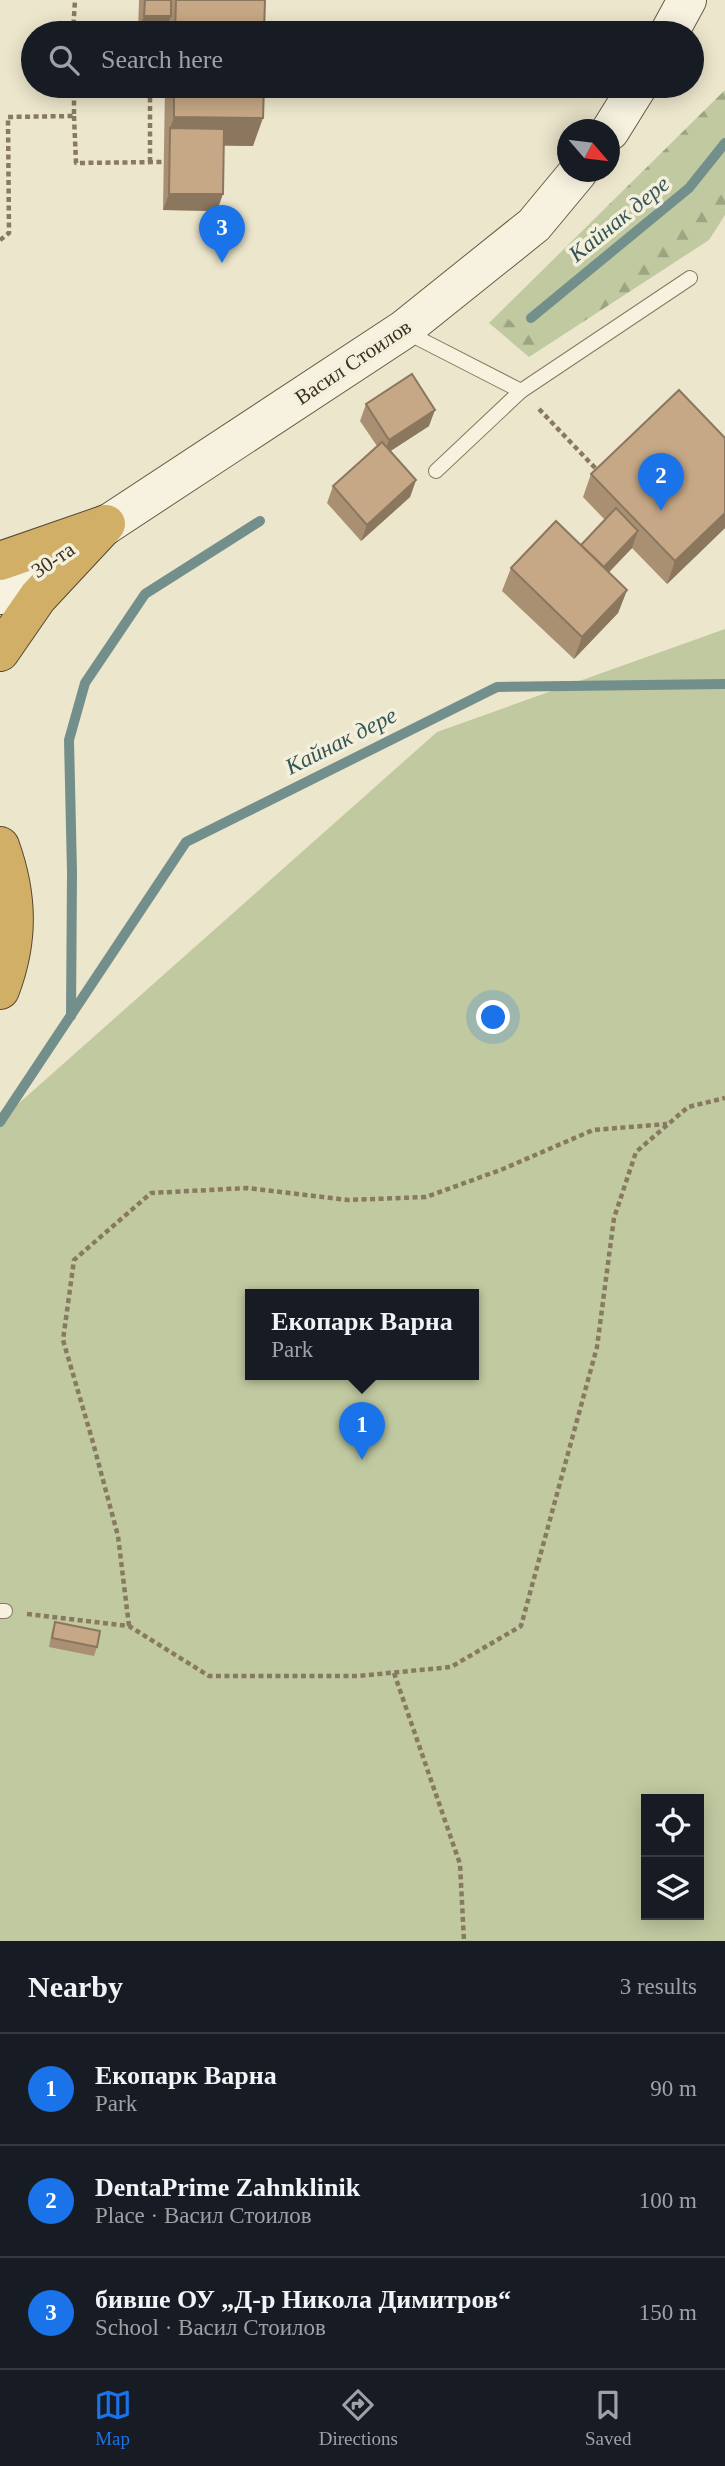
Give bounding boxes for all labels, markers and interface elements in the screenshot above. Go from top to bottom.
search box [21,21,704,98]
icon: search [45,41,83,79]
text: Search here [101,45,223,74]
north arrow [557,119,620,182]
water label: Кайнак дере [563,171,674,268]
pin: 3 [199,205,245,263]
street label: Васил Стоилов [290,314,416,410]
pin: 2 [638,453,684,511]
street label: 30-та [27,537,80,583]
water label: Кайнак дере [280,702,401,780]
your location [476,1000,510,1034]
popup [245,1289,479,1380]
text: Екопарк Варна [271,1307,453,1336]
text: Park [271,1337,313,1362]
pin: 1 [339,1402,385,1460]
map controls [641,1794,704,1920]
button: locate [641,1794,704,1857]
button: layers [641,1857,704,1920]
text: Nearby [28,1970,123,2003]
text: 3 results [620,1974,697,1999]
text: Екопарк Варна [95,2061,277,2090]
text: 1 [45,2076,57,2101]
text: 90 m [650,2076,697,2101]
text: Park [95,2091,137,2116]
text: DentaPrime Zahnklinik [95,2173,360,2202]
text: 2 [45,2188,57,2213]
text: 100 m [639,2188,697,2213]
text: Place · Васил Стоилов [95,2203,312,2228]
text: бивше ОУ „Д-р Никола Димитров“ [95,2285,511,2314]
text: 3 [45,2300,57,2325]
text: 150 m [639,2300,697,2325]
text: School · Васил Стоилов [95,2315,326,2340]
tab: Map [94,2386,132,2450]
tab: Directions [319,2386,398,2450]
tab: Saved [585,2386,631,2450]

